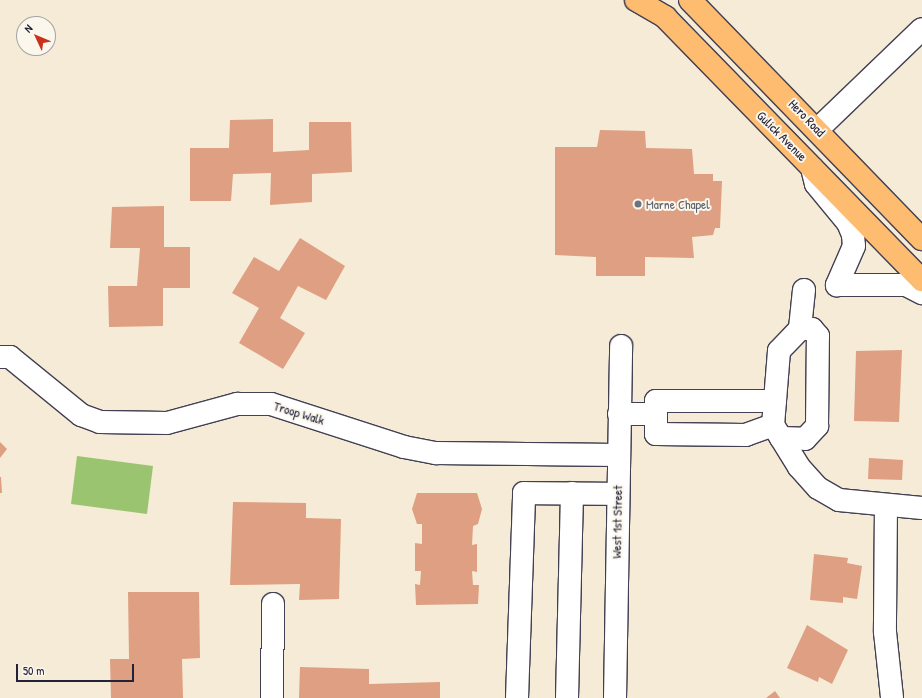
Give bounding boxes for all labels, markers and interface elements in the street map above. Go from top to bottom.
north arrow [16,16,56,56]
text: N [21,21,35,35]
street label: Hero Road [785,96,829,140]
street label: Gulick Avenue [754,108,810,164]
place label: Marne Chapel [646,196,710,212]
marker: Marne Chapel [633,199,643,209]
street label: Troop Walk [272,398,326,428]
street label: West 1st Street [609,485,625,559]
scale bar [18,656,136,682]
text: 50 m [23,662,44,679]

